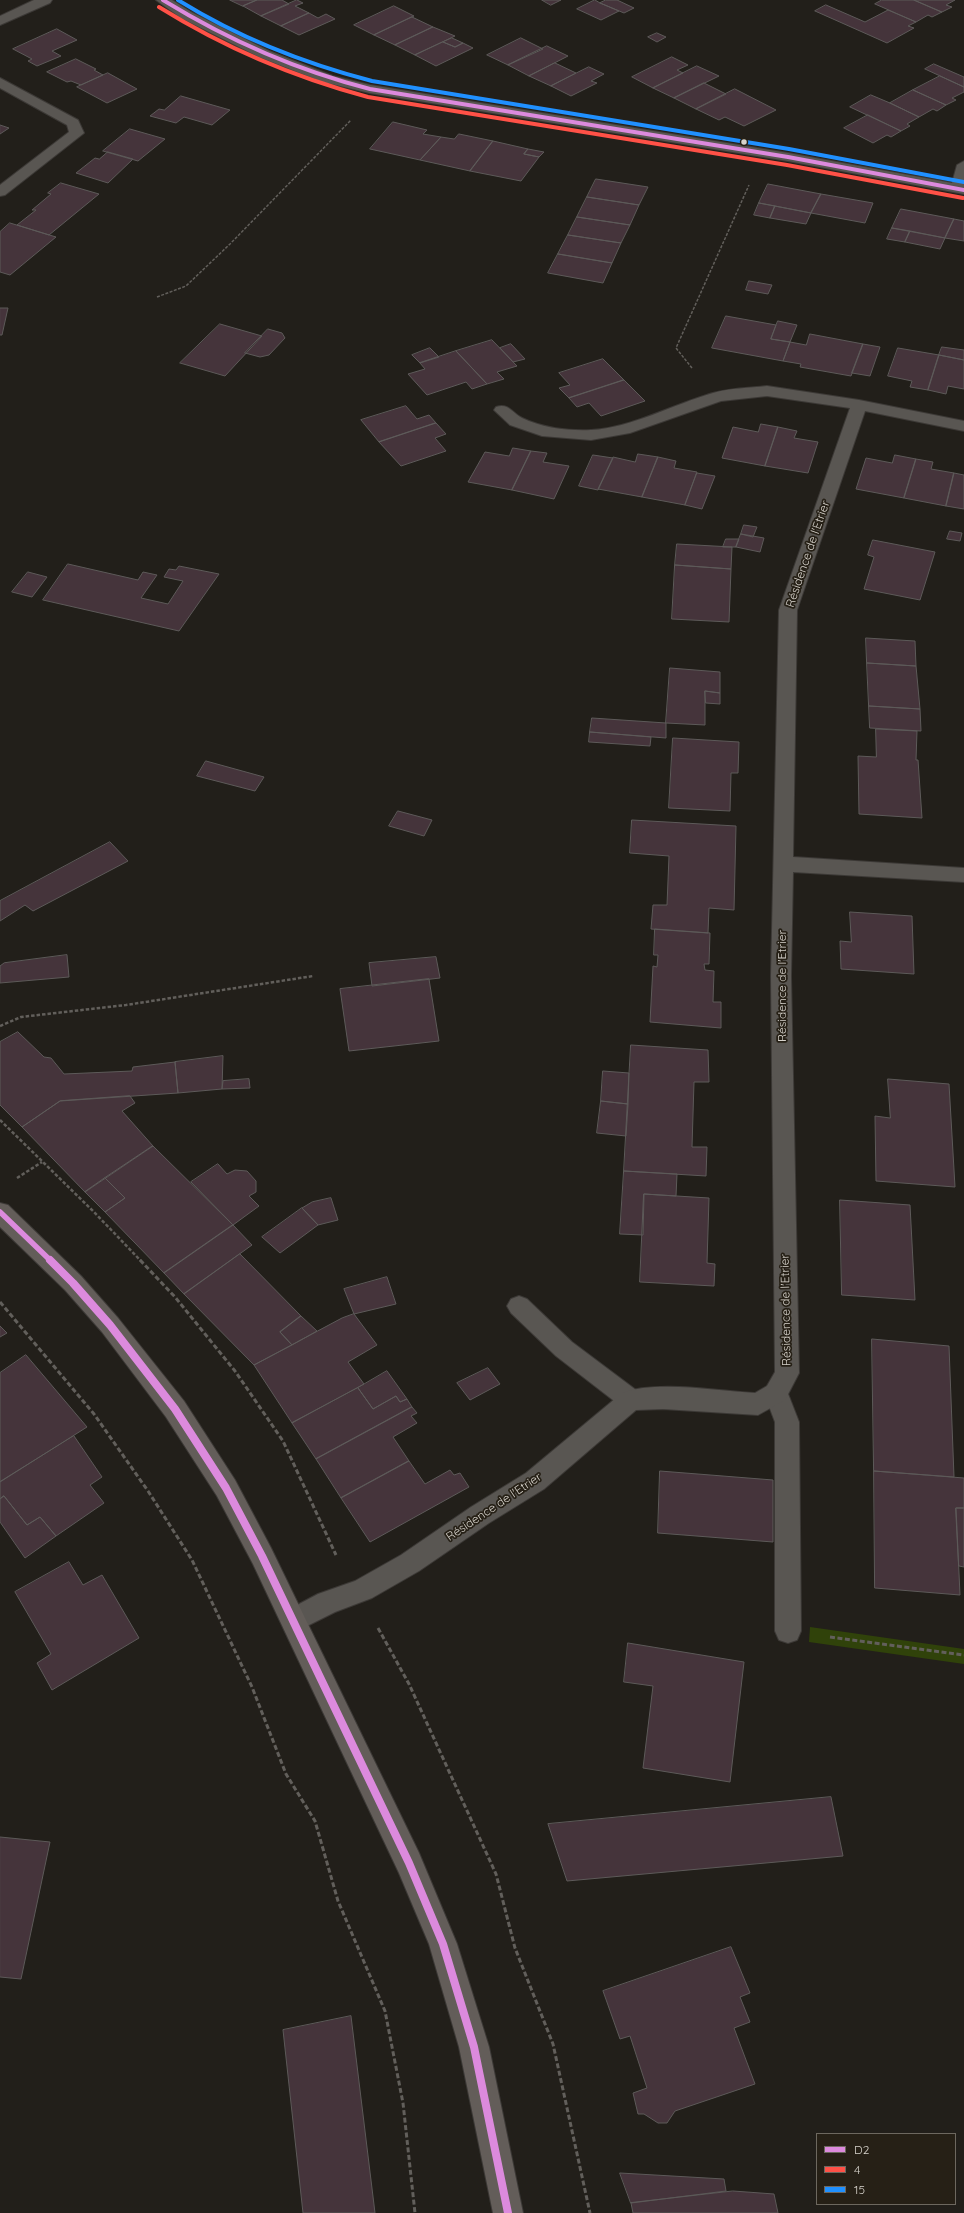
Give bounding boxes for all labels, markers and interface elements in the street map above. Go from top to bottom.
unlabelled marker [739,137,749,147]
street label: Résidence de l'Etrier [783,499,833,609]
street label: Résidence de l'Etrier [775,930,789,1042]
street label: Résidence de l'Etrier [778,1254,794,1366]
street label: Résidence de l'Etrier [444,1470,544,1544]
legend [816,2133,956,2205]
text: D2 [854,2142,869,2157]
text: 4 [854,2162,860,2177]
text: 15 [854,2182,865,2197]

